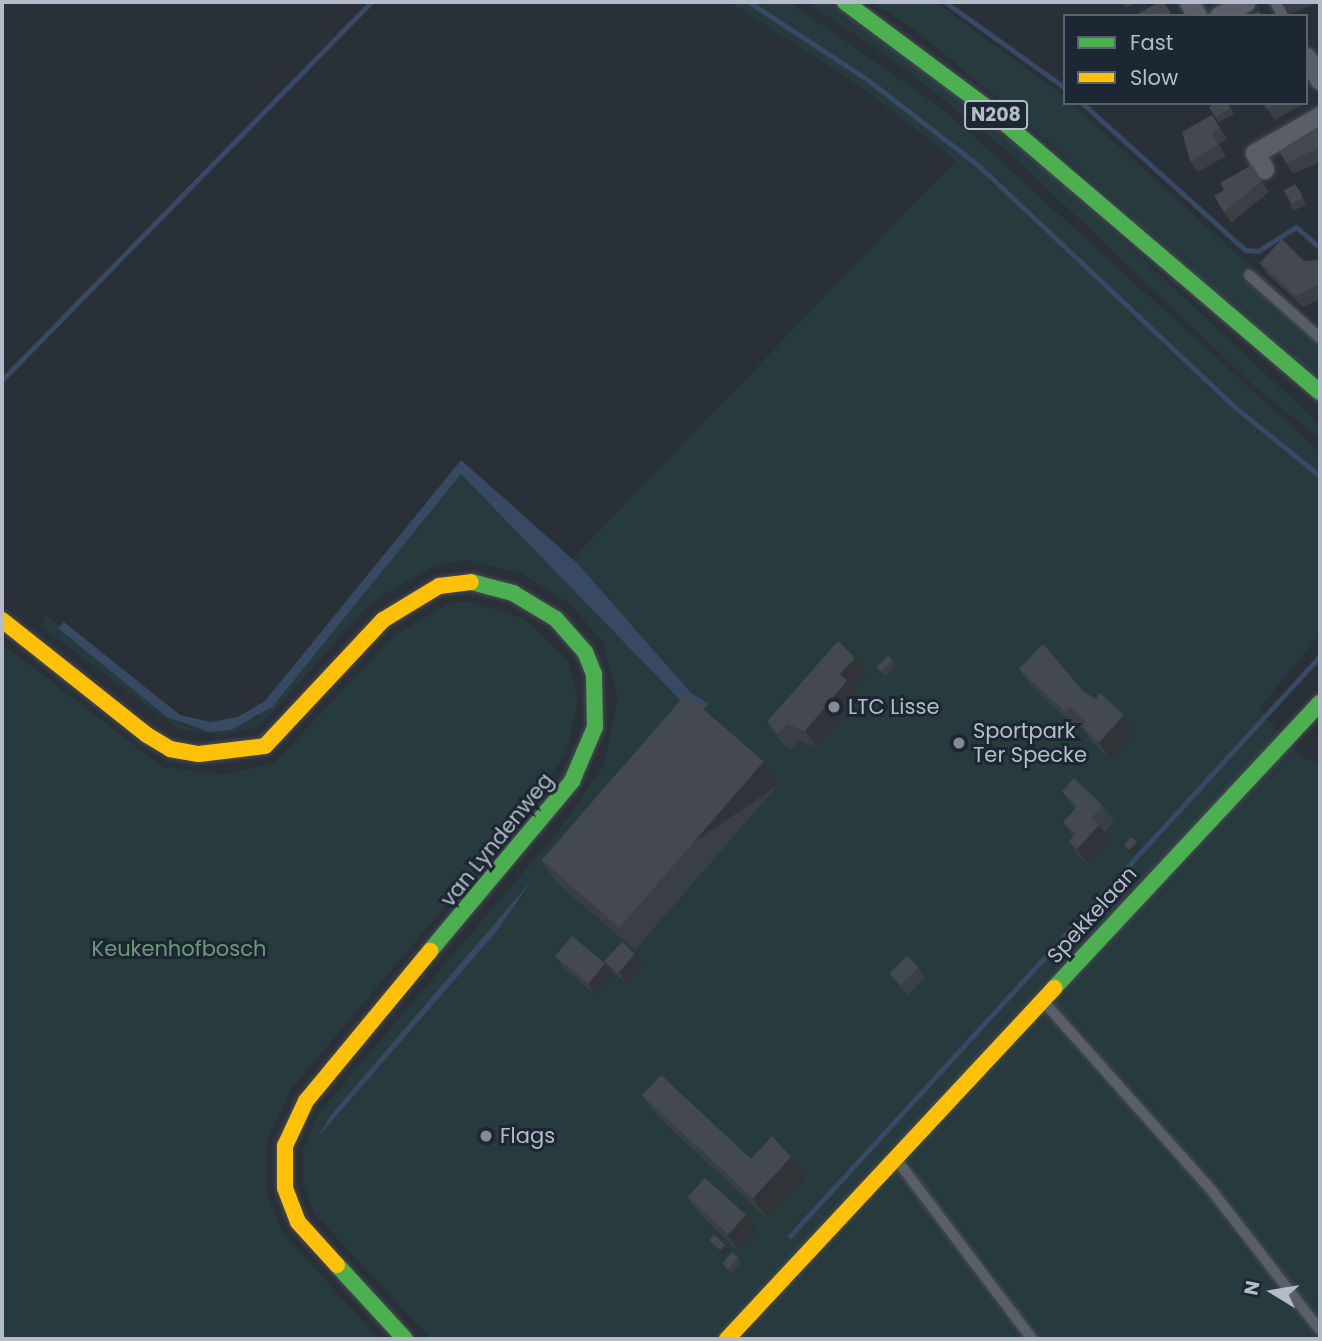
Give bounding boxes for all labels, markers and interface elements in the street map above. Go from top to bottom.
legend [1063,14,1308,105]
text: Fast [1130,28,1173,57]
text: Slow [1130,63,1178,92]
road number: N208 [963,99,1029,130]
place label: LTC Lisse [848,694,939,720]
marker: LTC Lisse [826,699,842,715]
place label: Sportpark Ter Specke [973,718,1087,768]
marker: Sportpark Ter Specke [951,735,967,751]
street label: van Lyndenweg [435,768,559,912]
street label: Spekkelaan [1042,862,1142,968]
park label: Keukenhofbosch [92,936,266,962]
place label: Flags [500,1123,555,1149]
marker: Flags [478,1128,494,1144]
north arrow [1238,1257,1308,1327]
text: N [1237,1278,1267,1297]

